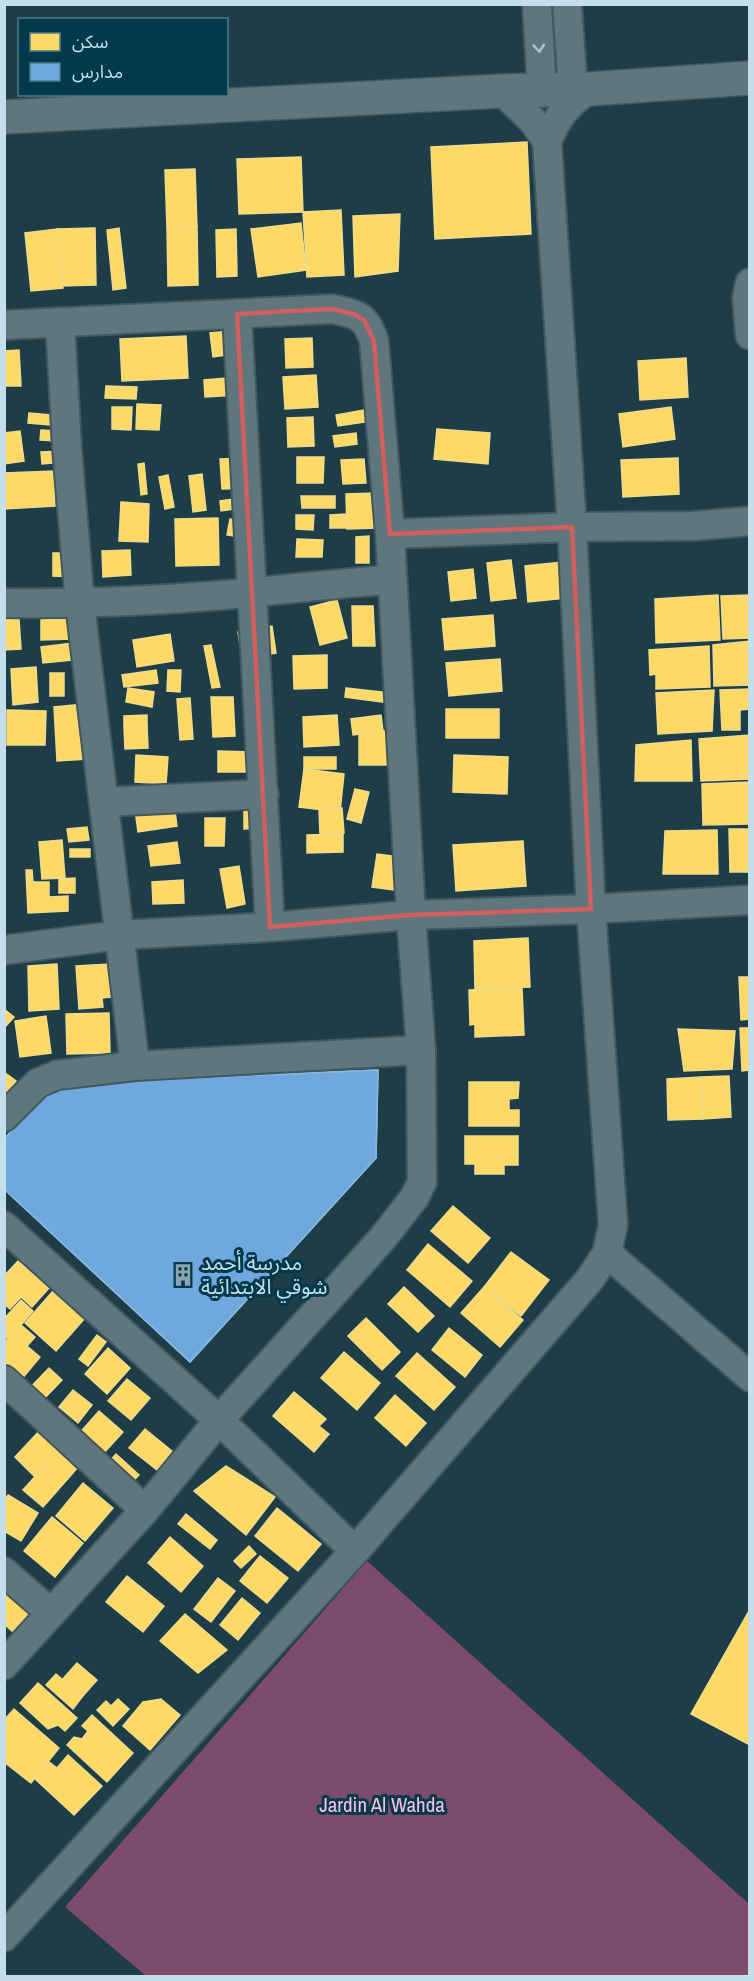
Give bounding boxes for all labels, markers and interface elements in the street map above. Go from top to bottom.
legend [18,18,228,96]
text: سكن [72,29,108,54]
one-way arrow [533,43,546,52]
text: مدارس [72,59,123,84]
place label: مدرسة أحمد شوقي الابتدائية [201,1248,328,1303]
building icon: مدرسة أحمد شوقي الابتدائية [170,1262,196,1288]
park label: Jardin Al Wahda [319,1790,445,1819]

